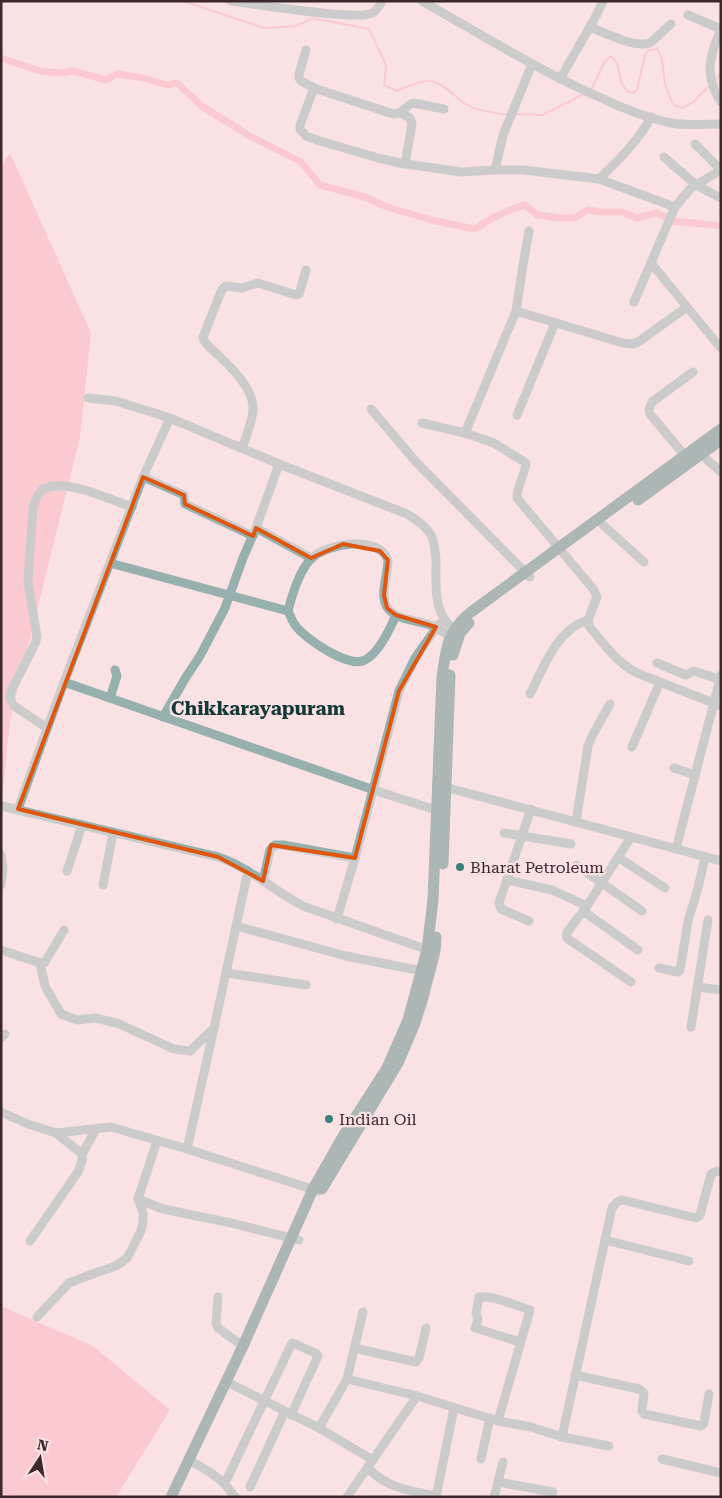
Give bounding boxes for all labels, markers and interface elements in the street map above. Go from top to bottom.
district label: Chikkarayapuram [171,697,346,720]
place label: Bharat Petroleum [470,858,604,877]
marker: Bharat Petroleum [454,861,466,873]
place label: Indian Oil [339,1110,417,1129]
marker: Indian Oil [323,1113,335,1125]
north arrow [15,1433,65,1483]
text: N [36,1436,50,1454]

